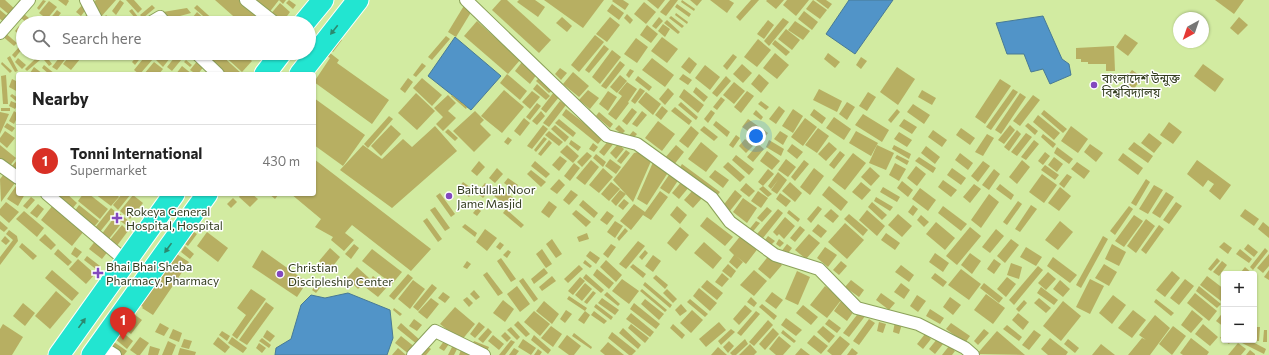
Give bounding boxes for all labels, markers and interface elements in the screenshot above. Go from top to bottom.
north arrow [1173,12,1209,48]
search box [16,16,316,60]
one-way arrow [329,25,338,36]
icon: search [30,27,52,49]
text: Search here [62,29,141,47]
place label: বাংলাদেশ উন্মুক্ত বিশ্ববিদ্যালয় [1101,71,1181,99]
marker: বাংলাদেশ উন্মুক্ত বিশ্ববিদ্যালয় [1089,80,1099,90]
text: Nearby [32,88,89,109]
your location [746,126,766,146]
text: Tonni International [70,144,202,162]
text: 1 [42,153,48,169]
text: 430 m [262,153,300,169]
text: Supermarket [70,162,147,178]
place label: Baitullah Noor Jame Masjid [457,182,536,211]
marker: Baitullah Noor Jame Masjid [444,191,454,201]
place label: Rokeya General Hospital, Hospital [126,204,223,232]
marker: Rokeya General Hospital, Hospital [111,212,123,224]
one-way arrow [164,243,172,254]
place label: Bhai Bhai Sheba Pharmacy, Pharmacy [106,259,219,287]
place label: Christian Discipleship Center [288,260,393,288]
marker: Bhai Bhai Sheba Pharmacy, Pharmacy [93,268,103,278]
marker: Christian Discipleship Center [275,269,285,279]
map controls [1221,271,1257,343]
button: + [1221,271,1257,307]
pin: 1 [110,307,136,340]
button: − [1221,307,1257,343]
one-way arrow [78,318,86,329]

